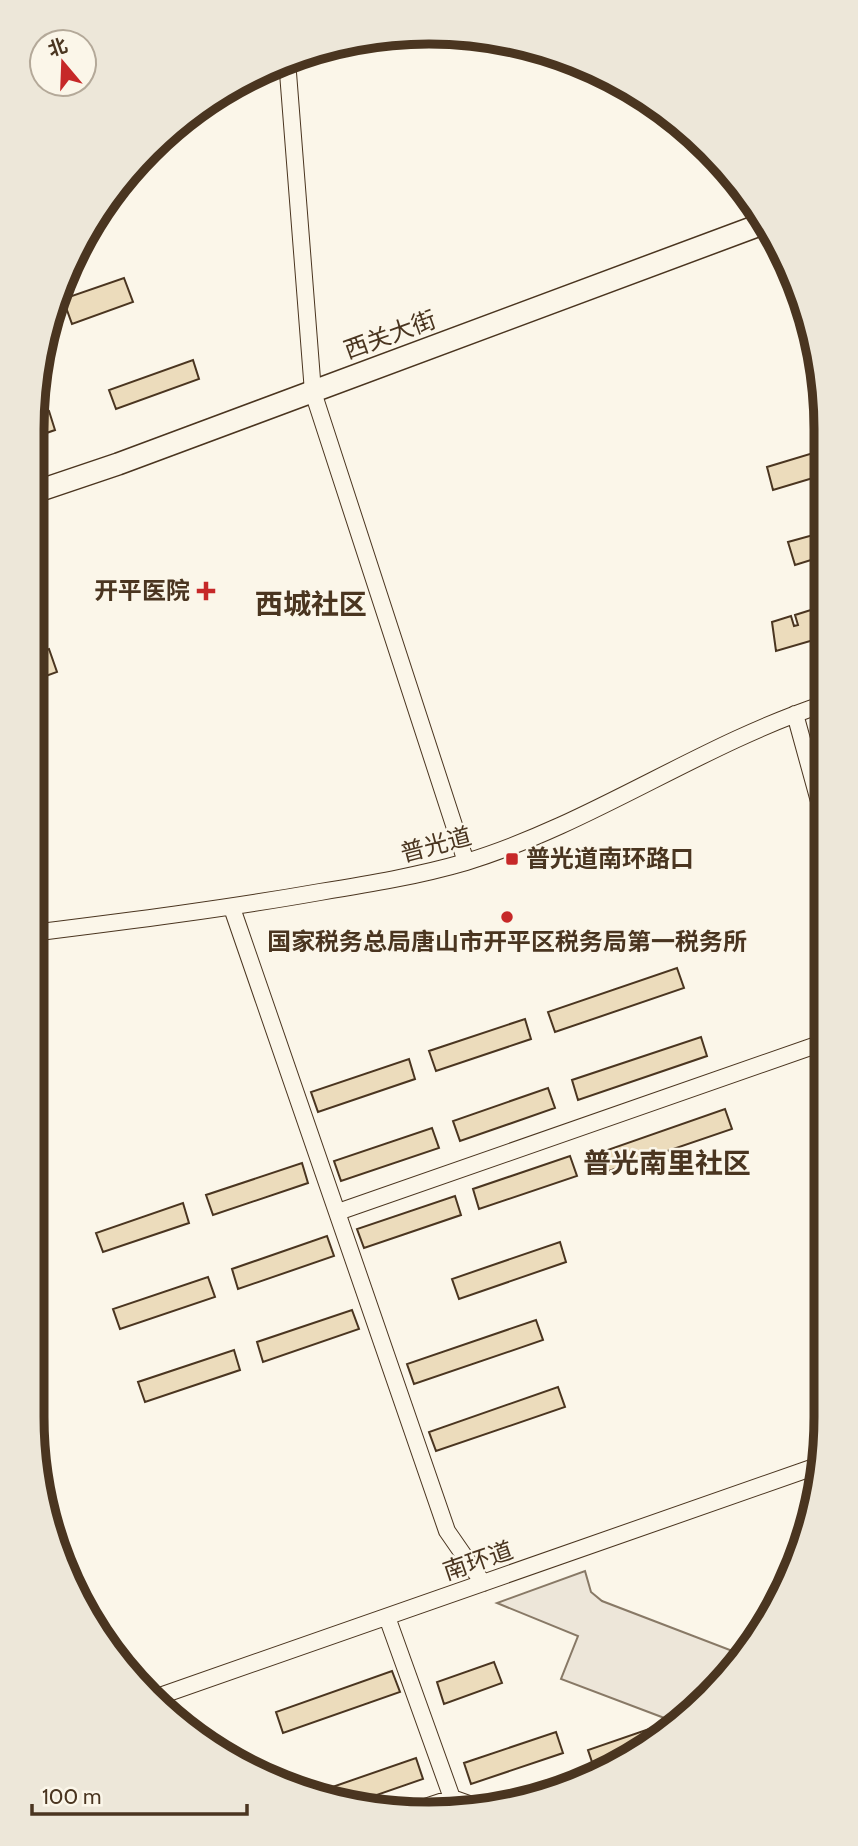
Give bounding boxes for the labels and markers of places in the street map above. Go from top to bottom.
place label: 开平医院 [94,576,190,605]
marker: 开平医院 [196,581,216,601]
place label: 普光道南环路口 [526,844,694,873]
marker: 普光道南环路口 [504,851,520,867]
marker: 国家税务总局唐山市开平区税务局第一税务所 [499,909,515,925]
place label: 国家税务总局唐山市开平区税务局第一税务所 [267,927,747,956]

